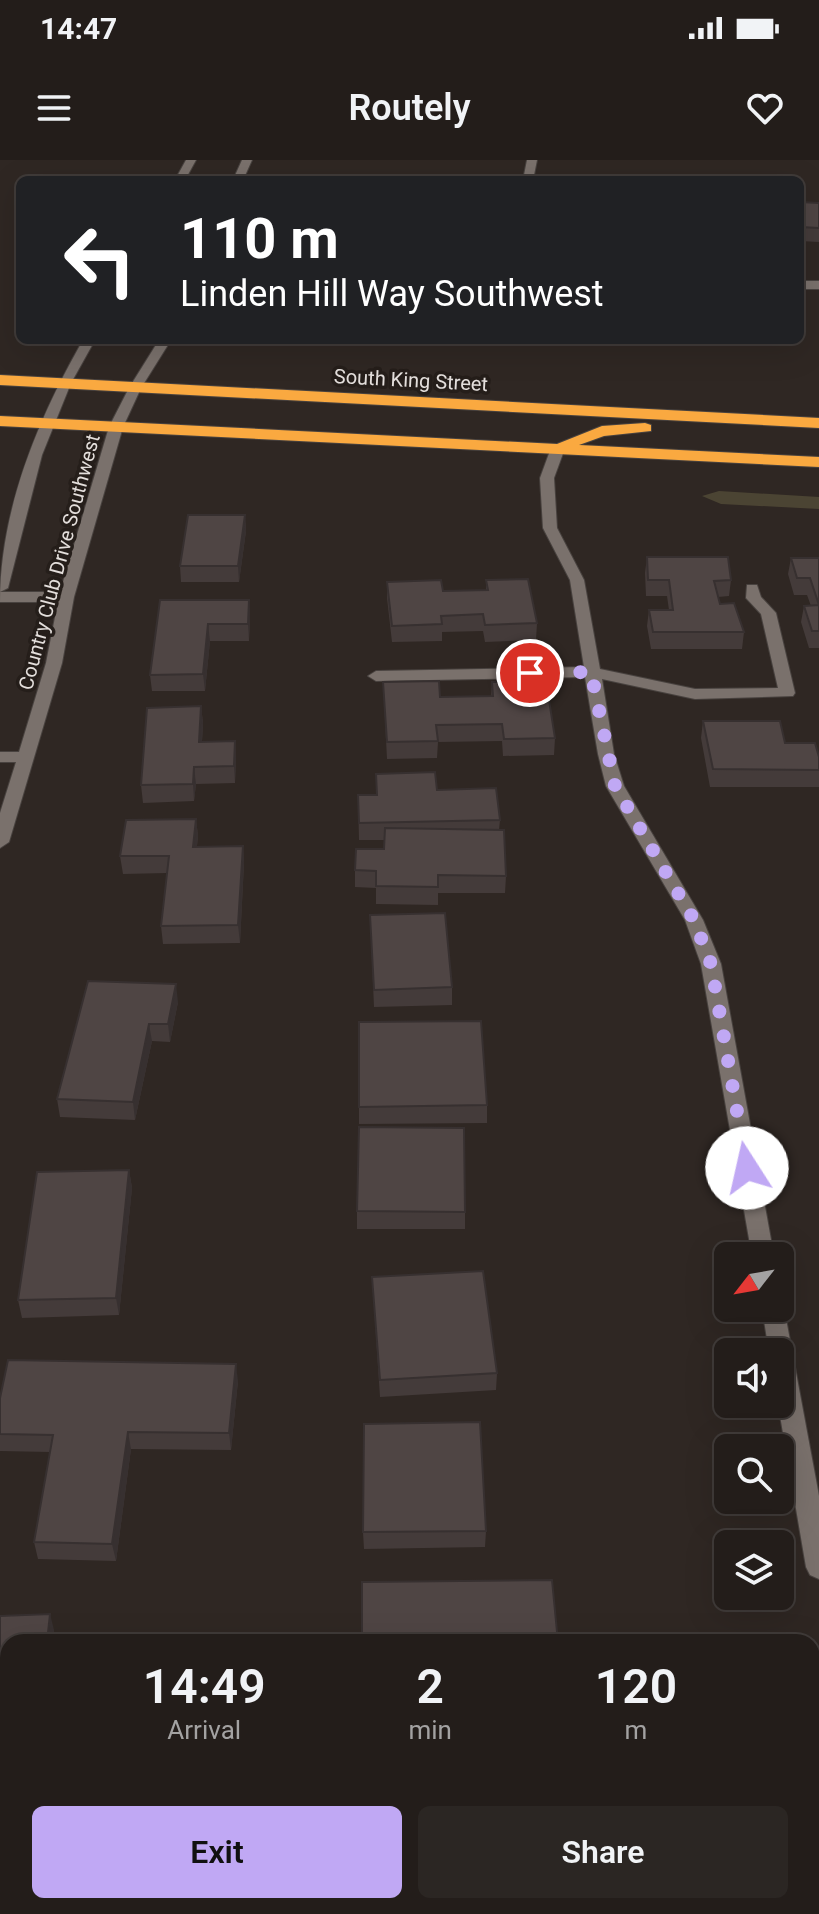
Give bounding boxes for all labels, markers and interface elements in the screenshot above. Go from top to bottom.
text: 14:47 [40,11,117,46]
icon: menu [32,86,76,130]
icon: heart [743,86,787,130]
text: Routely [348,87,471,129]
text: 110 m [180,206,339,272]
icon: left [48,208,152,312]
text: Linden Hill Way Southwest [180,273,604,315]
street label: South King Street [333,364,489,396]
street label: Country Club Drive Southwest [13,431,105,693]
pin [496,639,564,707]
icon: arrive [508,651,552,695]
position arrow [705,1126,789,1210]
north arrow [714,1242,794,1322]
map controls [714,1242,794,1610]
button: sound [714,1338,794,1418]
button: search [714,1434,794,1514]
button: layers [714,1530,794,1610]
text: 14:49 [143,1658,266,1715]
text: 2 [417,1658,444,1715]
text: 120 [595,1658,677,1715]
text: Arrival [167,1715,241,1745]
text: min [408,1715,452,1745]
text: m [625,1715,647,1745]
button: Exit [32,1806,402,1898]
button: Share [418,1806,788,1898]

